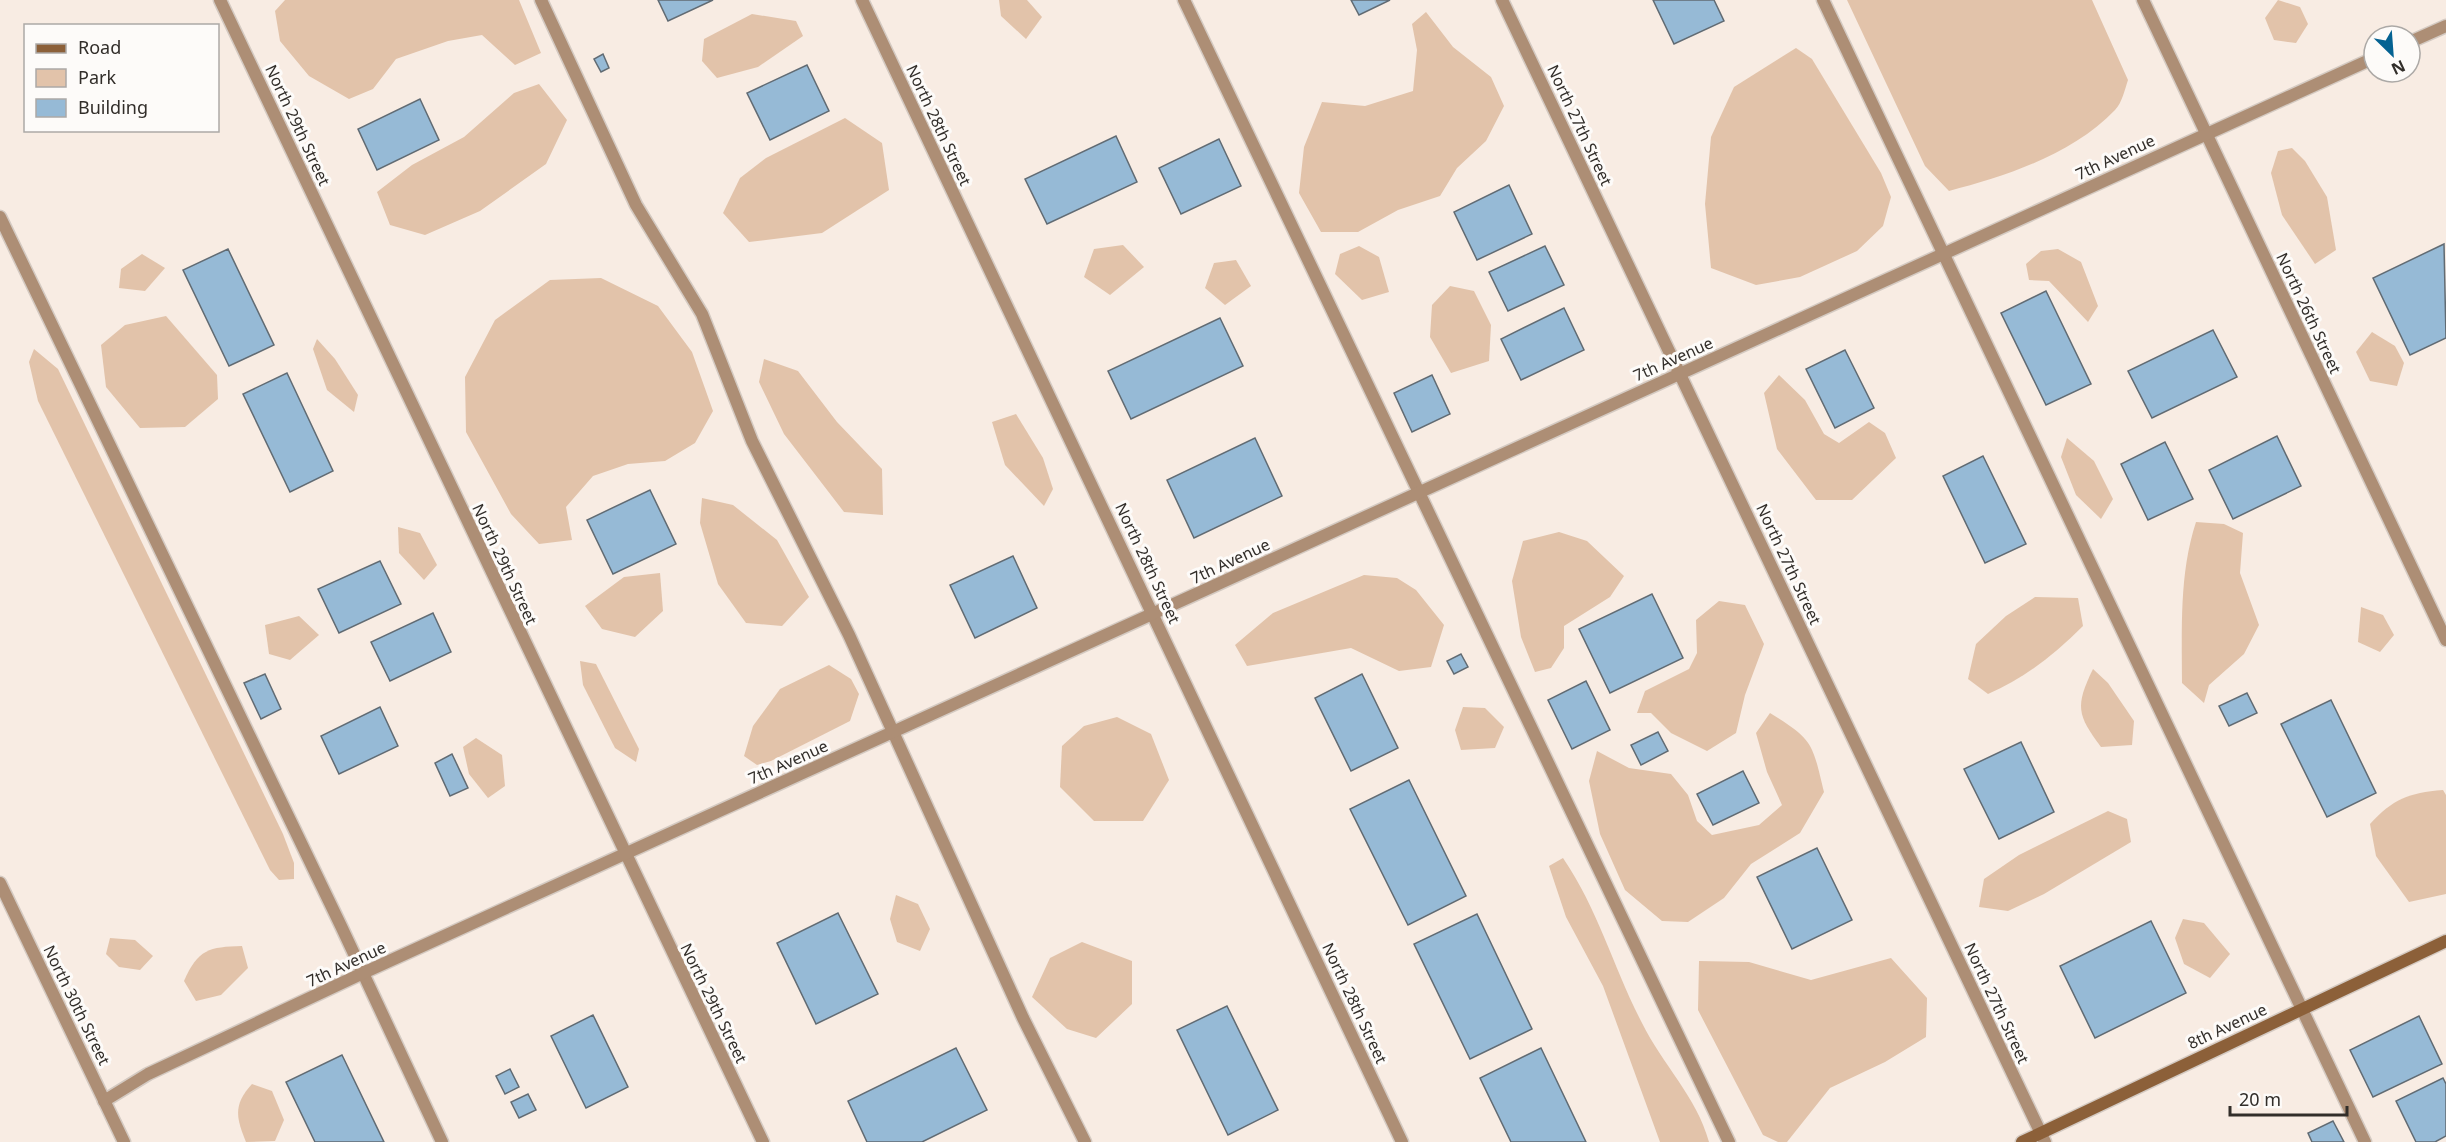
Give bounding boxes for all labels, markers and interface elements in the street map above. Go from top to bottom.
legend [24,24,219,132]
north arrow [2362,24,2422,84]
text: Road [78,35,121,59]
text: N [2388,55,2409,80]
street label: North 29th Street [260,61,336,189]
street label: North 28th Street [901,61,977,189]
street label: North 27th Street [1542,61,1618,189]
text: Park [78,65,116,89]
text: Building [78,95,148,119]
street label: 7th Avenue [2072,129,2158,185]
street label: North 26th Street [2271,249,2347,377]
street label: 7th Avenue [1630,332,1716,386]
street label: North 28th Street [1110,499,1186,627]
street label: North 29th Street [467,500,543,628]
street label: North 27th Street [1751,500,1827,628]
street label: 7th Avenue [1187,533,1273,589]
street label: 7th Avenue [745,735,831,789]
street label: 7th Avenue [303,936,389,992]
street label: North 29th Street [675,939,753,1067]
street label: North 28th Street [1317,939,1393,1067]
street label: North 27th Street [1959,939,2035,1067]
street label: North 30th Street [38,941,116,1069]
street label: 8th Avenue [2184,998,2270,1054]
scale bar [2230,1079,2347,1117]
text: 20 m [2239,1087,2281,1111]

